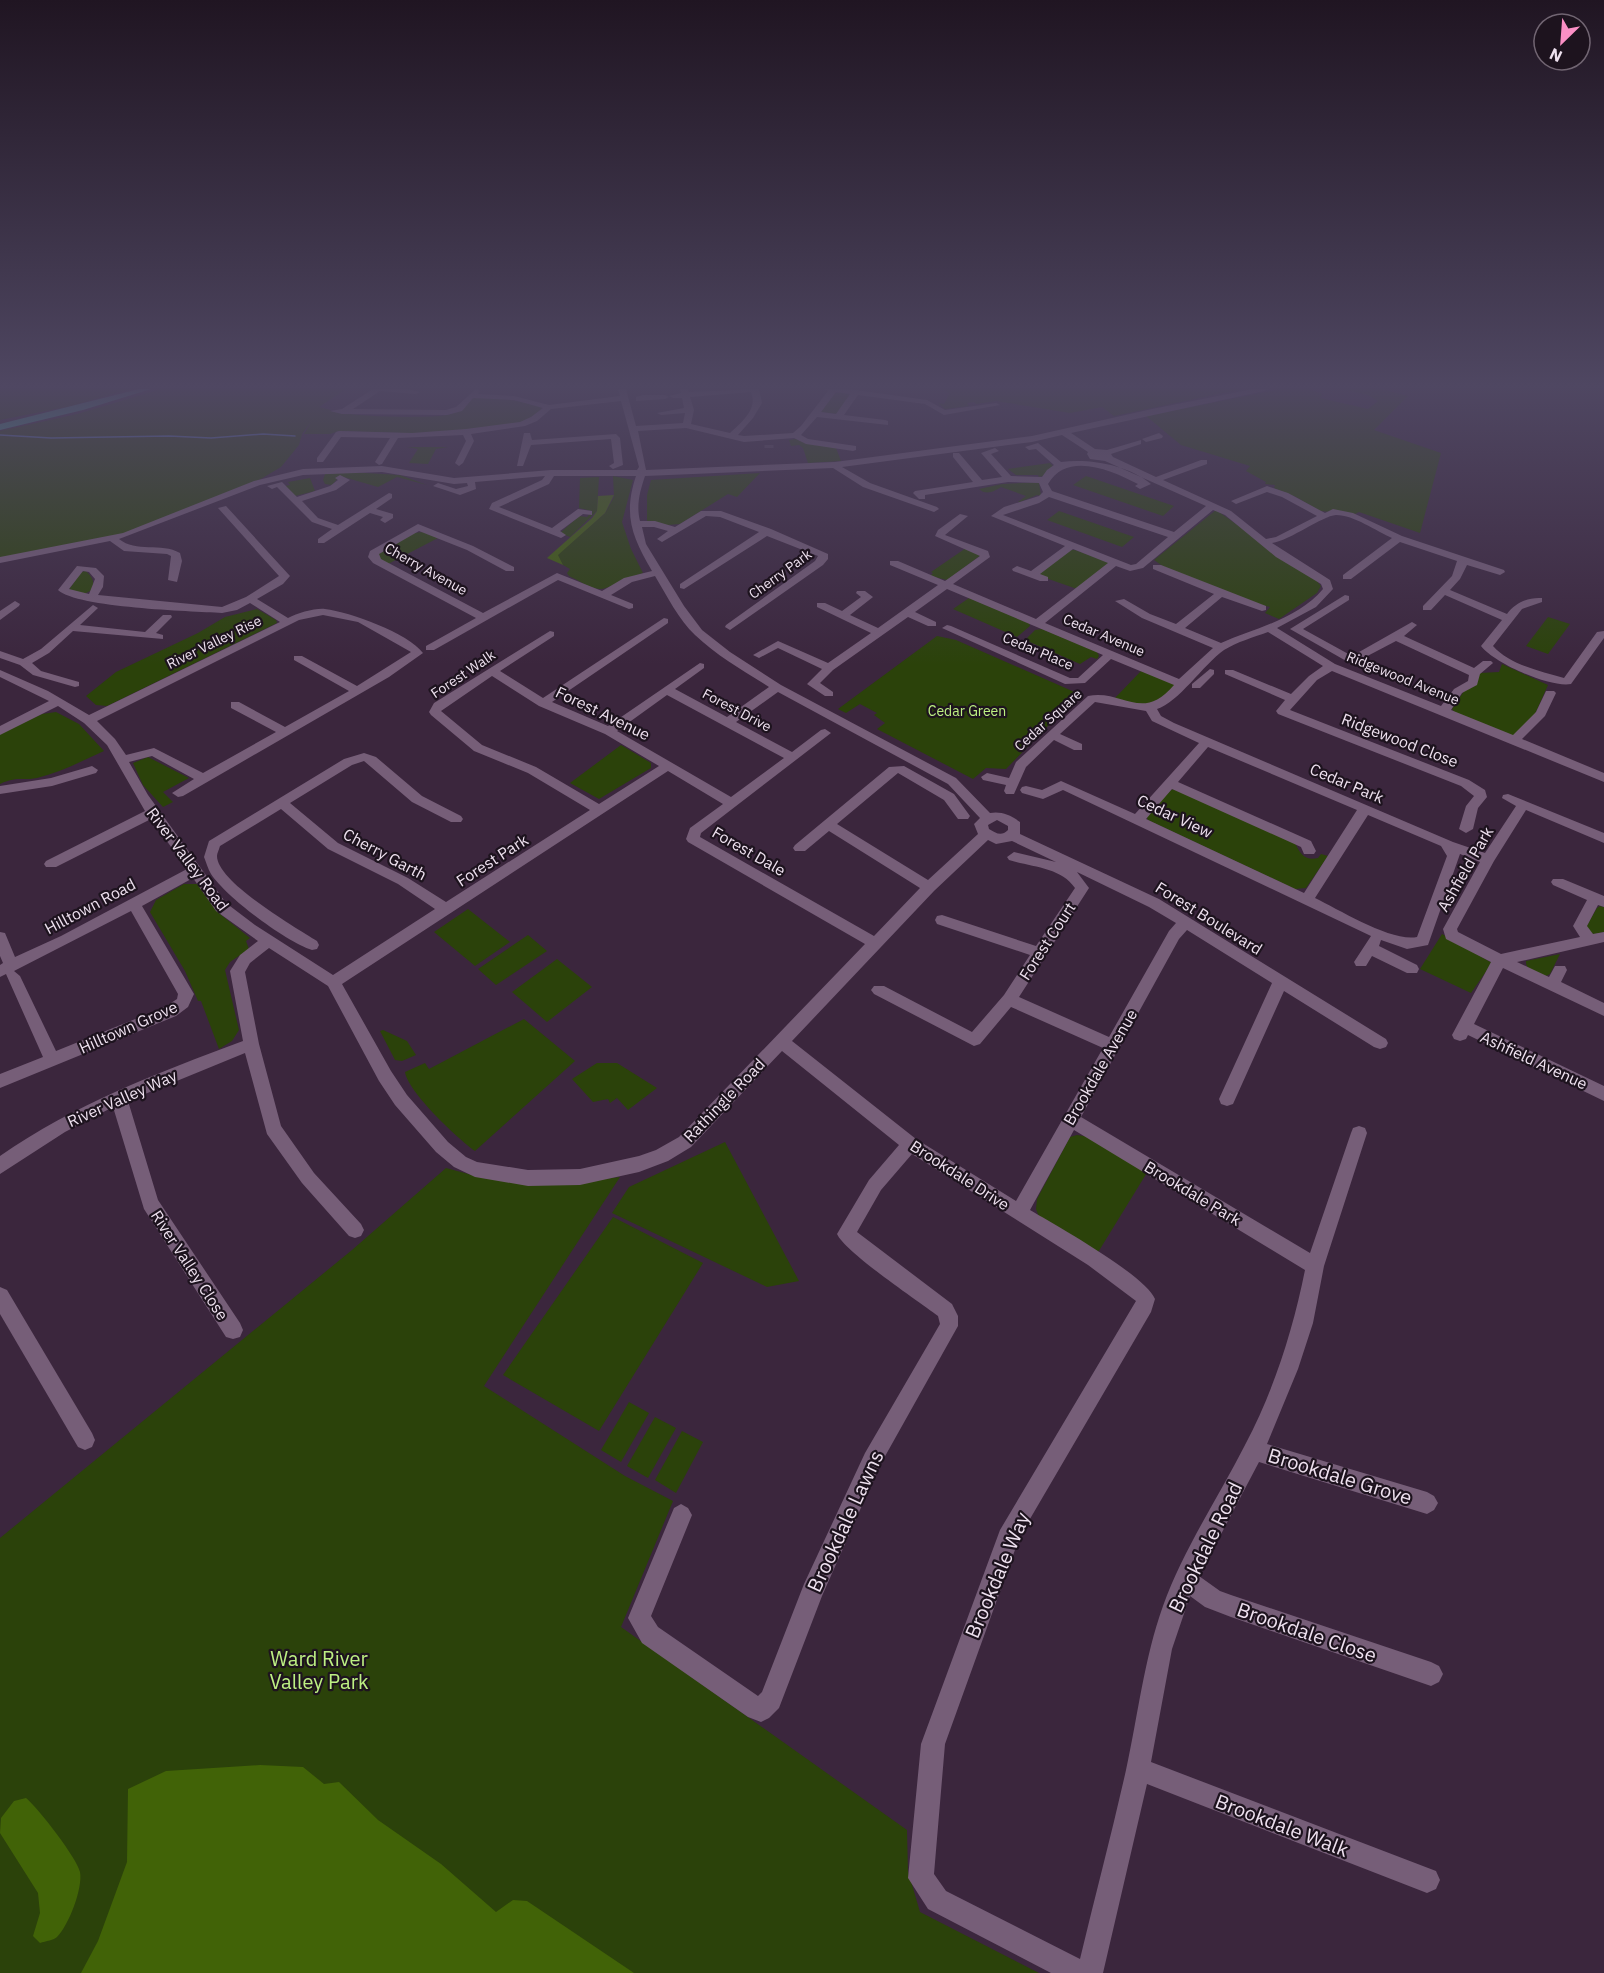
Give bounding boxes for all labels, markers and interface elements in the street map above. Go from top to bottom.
north arrow [1532,12,1592,72]
text: N [1546,44,1565,67]
street label: Cherry Avenue [381,539,471,599]
street label: Cherry Park [745,545,815,603]
street label: Cedar Avenue [1060,610,1148,660]
street label: River Valley Rise [164,611,265,673]
street label: Cedar Place [1000,628,1076,674]
street label: Forest Walk [427,646,499,702]
street label: Ridgewood Avenue [1344,647,1462,709]
street label: Forest Avenue [553,682,654,745]
street label: Forest Drive [699,684,775,736]
street label: Cedar Square [1010,685,1086,755]
park label: Cedar Green [928,702,1006,720]
street label: Ridgewood Close [1339,709,1461,772]
street label: Cedar Park [1307,758,1388,808]
street label: Cedar View [1134,790,1216,842]
street label: River Valley Road [143,803,233,915]
street label: Forest Dale [709,822,790,880]
street label: Ashfield Park [1433,822,1498,915]
street label: Cherry Garth [340,824,430,884]
street label: Forest Park [452,829,532,891]
street label: Hilltown Road [41,874,139,938]
street label: Forest Boulevard [1152,877,1266,959]
street label: Forest Court [1014,898,1080,984]
street label: Hilltown Grove [76,996,181,1058]
street label: Brookdale Avenue [1059,1005,1141,1129]
street label: Ashfield Avenue [1477,1026,1591,1094]
street label: Rathingle Road [679,1054,769,1146]
street label: River Valley Way [64,1065,180,1131]
street label: Brookdale Drive [907,1136,1014,1215]
street label: Brookdale Park [1141,1156,1246,1230]
street label: River Valley Close [147,1206,233,1324]
street label: Brookdale Grove [1265,1441,1415,1511]
street label: Brookdale Lawns [800,1446,890,1596]
street label: Brookdale Road [1162,1477,1248,1617]
street label: Brookdale Way [958,1508,1036,1642]
street label: Brookdale Close [1234,1595,1381,1669]
park label: Ward River Valley Park [269,1645,369,1695]
street label: Brookdale Walk [1212,1787,1353,1863]

